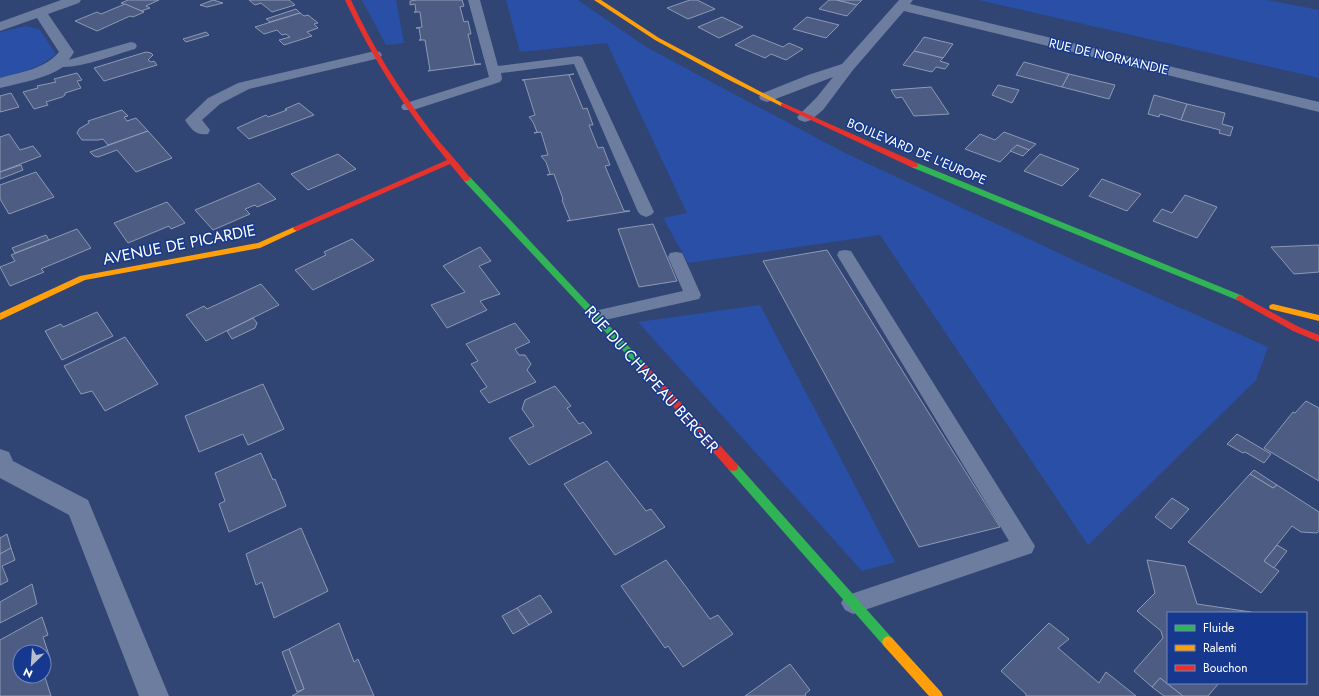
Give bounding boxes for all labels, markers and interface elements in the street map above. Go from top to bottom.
street label: RUE DE NORMANDIE [1047,33,1171,80]
street label: BOULEVARD DE L'EUROPE [844,113,990,189]
street label: AVENUE DE PICARDIE [101,218,258,271]
street label: RUE DU CHAPEAU BERGER [579,301,724,458]
legend [1167,612,1307,684]
text: Fluide [1203,619,1234,637]
text: Ralenti [1203,639,1237,657]
north arrow [12,644,52,684]
text: Bouchon [1203,659,1247,677]
text: N [20,664,35,682]

